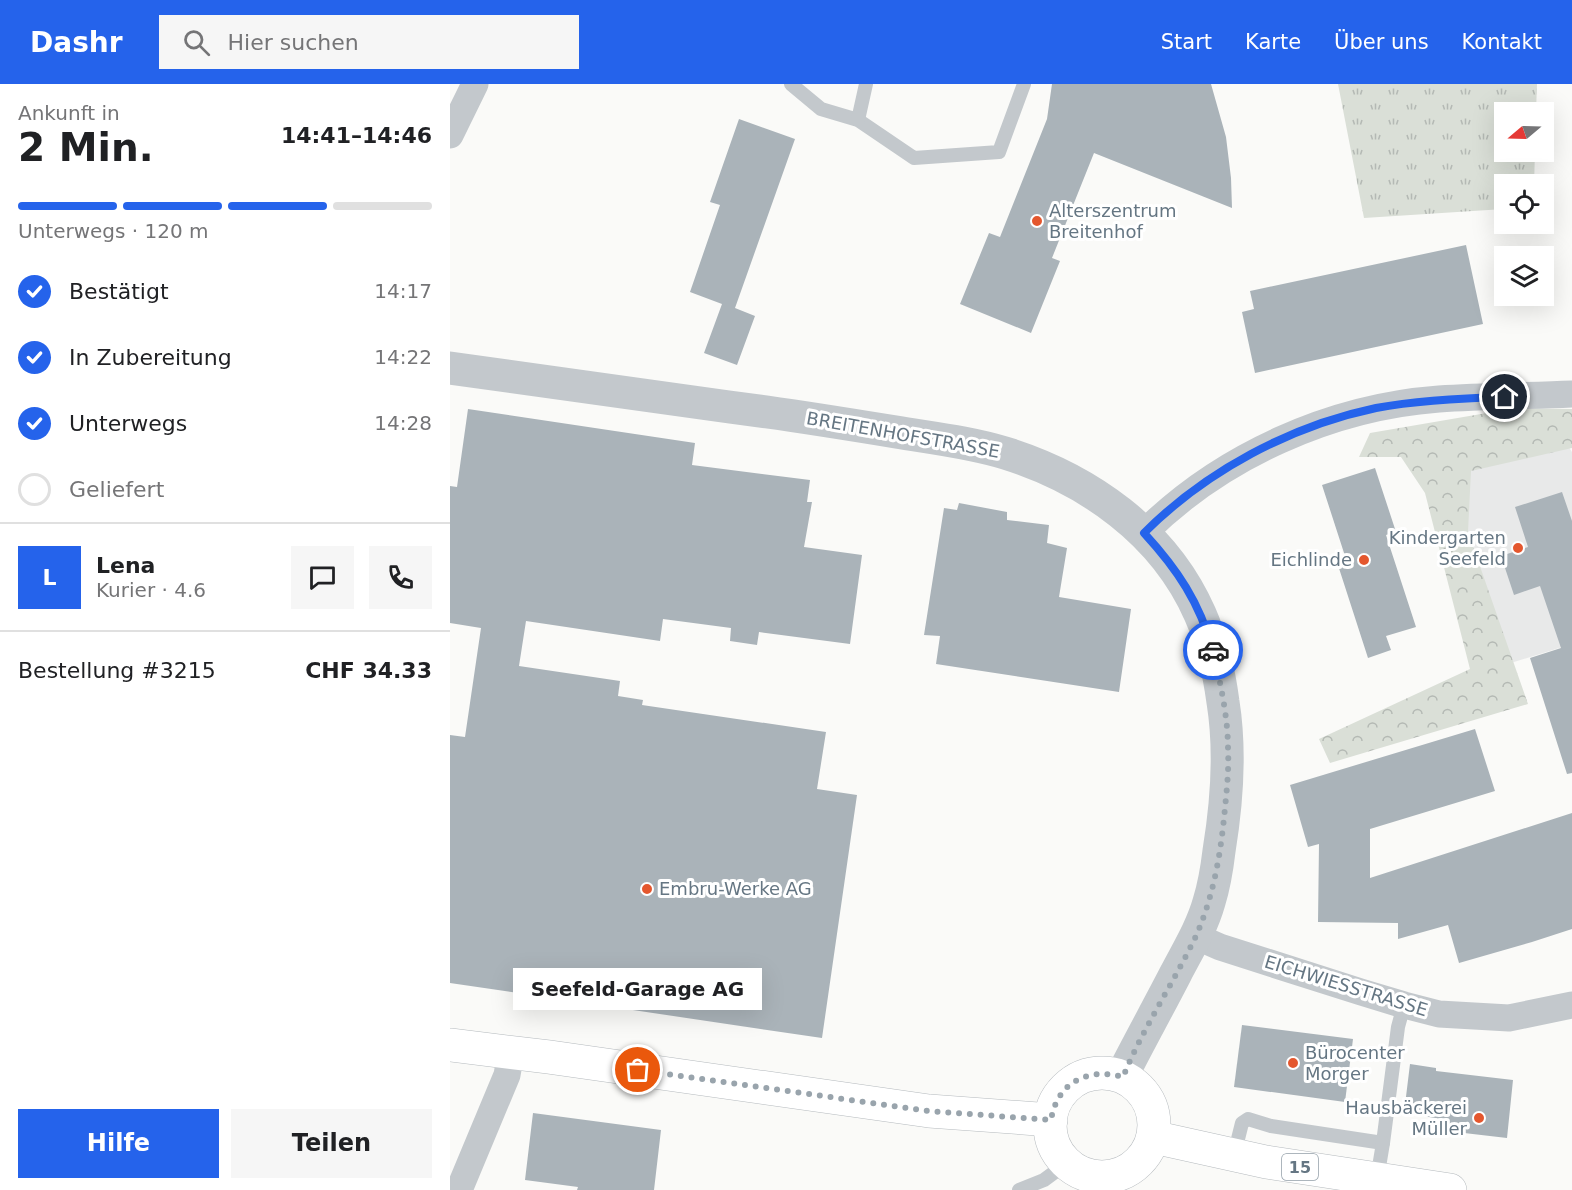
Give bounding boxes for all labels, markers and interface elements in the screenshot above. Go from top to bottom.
search box [159,15,579,69]
text: Dashr [30,26,123,59]
icon: search [180,26,213,59]
text: Hier suchen [228,30,359,55]
text: Start [1161,30,1212,54]
text: Karte [1245,30,1301,54]
text: Über uns [1334,30,1429,54]
text: Kontakt [1462,30,1542,54]
text: Ankunft in [18,101,120,125]
north arrow [1494,102,1554,162]
map controls [1494,102,1554,306]
text: 14:41–14:46 [281,123,432,148]
text: 2 Min. [18,125,153,170]
button: locate [1494,174,1554,234]
place label: Alterszentrum Breitenhof [1049,200,1177,242]
marker: Alterszentrum Breitenhof [1030,214,1044,228]
text: Unterwegs · 120 m [18,219,209,243]
button: layers [1494,246,1554,306]
icon: check [18,275,51,308]
text: Bestätigt [69,279,169,304]
text: 14:17 [374,279,432,303]
icon: check [18,341,51,374]
text: In Zubereitung [69,345,232,370]
text: 14:22 [374,345,432,369]
pin [1479,371,1530,422]
icon: home [1488,380,1521,413]
icon: check [18,407,51,440]
street label: BREITENHOFSTRASSE [805,407,1001,462]
text: Unterwegs [69,411,187,436]
text: 14:28 [374,411,432,435]
text: Geliefert [69,477,164,502]
place label: Kindergarten Seefeld [1389,527,1506,569]
marker: Kindergarten Seefeld [1511,541,1525,555]
button: chat [291,546,354,609]
button: phone [369,546,432,609]
place label: Eichlinde [1270,549,1352,570]
text: Lena [96,553,155,578]
marker: Eichlinde [1357,553,1371,567]
text: L [42,565,57,590]
text: Kurier · 4.6 [96,578,206,602]
courier [1183,620,1243,680]
icon: car [1197,634,1230,667]
text: Bestellung #3215 [18,658,216,683]
text: CHF 34.33 [305,658,432,683]
place label: Embru-Werke AG [659,878,812,899]
marker: Embru-Werke AG [640,882,654,896]
street label: EICHWIESSTRASSE [1262,951,1430,1020]
callout: Seefeld-Garage AG [513,968,762,1010]
text: Seefeld-Garage AG [531,977,744,1001]
place label: Bürocenter Morger [1305,1042,1405,1084]
pin [612,1044,663,1095]
icon: bag [621,1053,654,1086]
marker: Bürocenter Morger [1286,1056,1300,1070]
place label: Hausbäckerei Müller [1345,1097,1468,1139]
button: Hilfe [18,1109,219,1178]
button: Teilen [231,1109,432,1178]
marker: Hausbäckerei Müller [1472,1111,1486,1125]
road number: 15 [1282,1154,1318,1180]

